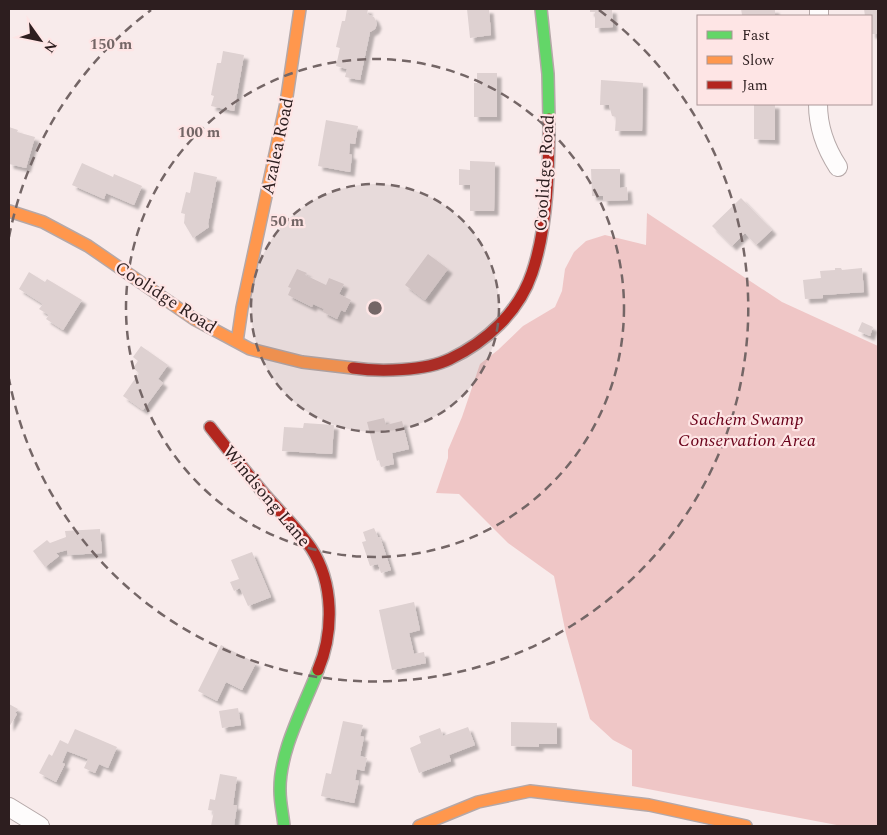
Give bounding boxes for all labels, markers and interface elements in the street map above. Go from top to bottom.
north arrow [15,15,65,65]
legend [697,15,872,105]
text: Fast [742,24,770,47]
text: 150 m [90,33,133,56]
text: N [39,36,62,57]
text: Slow [742,49,774,72]
text: Jam [742,74,768,97]
street label: Azalea Road [254,95,301,197]
street label: Coolidge Road [527,114,562,232]
text: 100 m [178,121,221,144]
text: 50 m [270,210,305,233]
street label: Coolidge Road [109,254,222,341]
centre of rings [366,299,384,317]
park label: Sachem Swamp Conservation Area [678,406,816,454]
street label: Windsong Lane [216,440,317,553]

